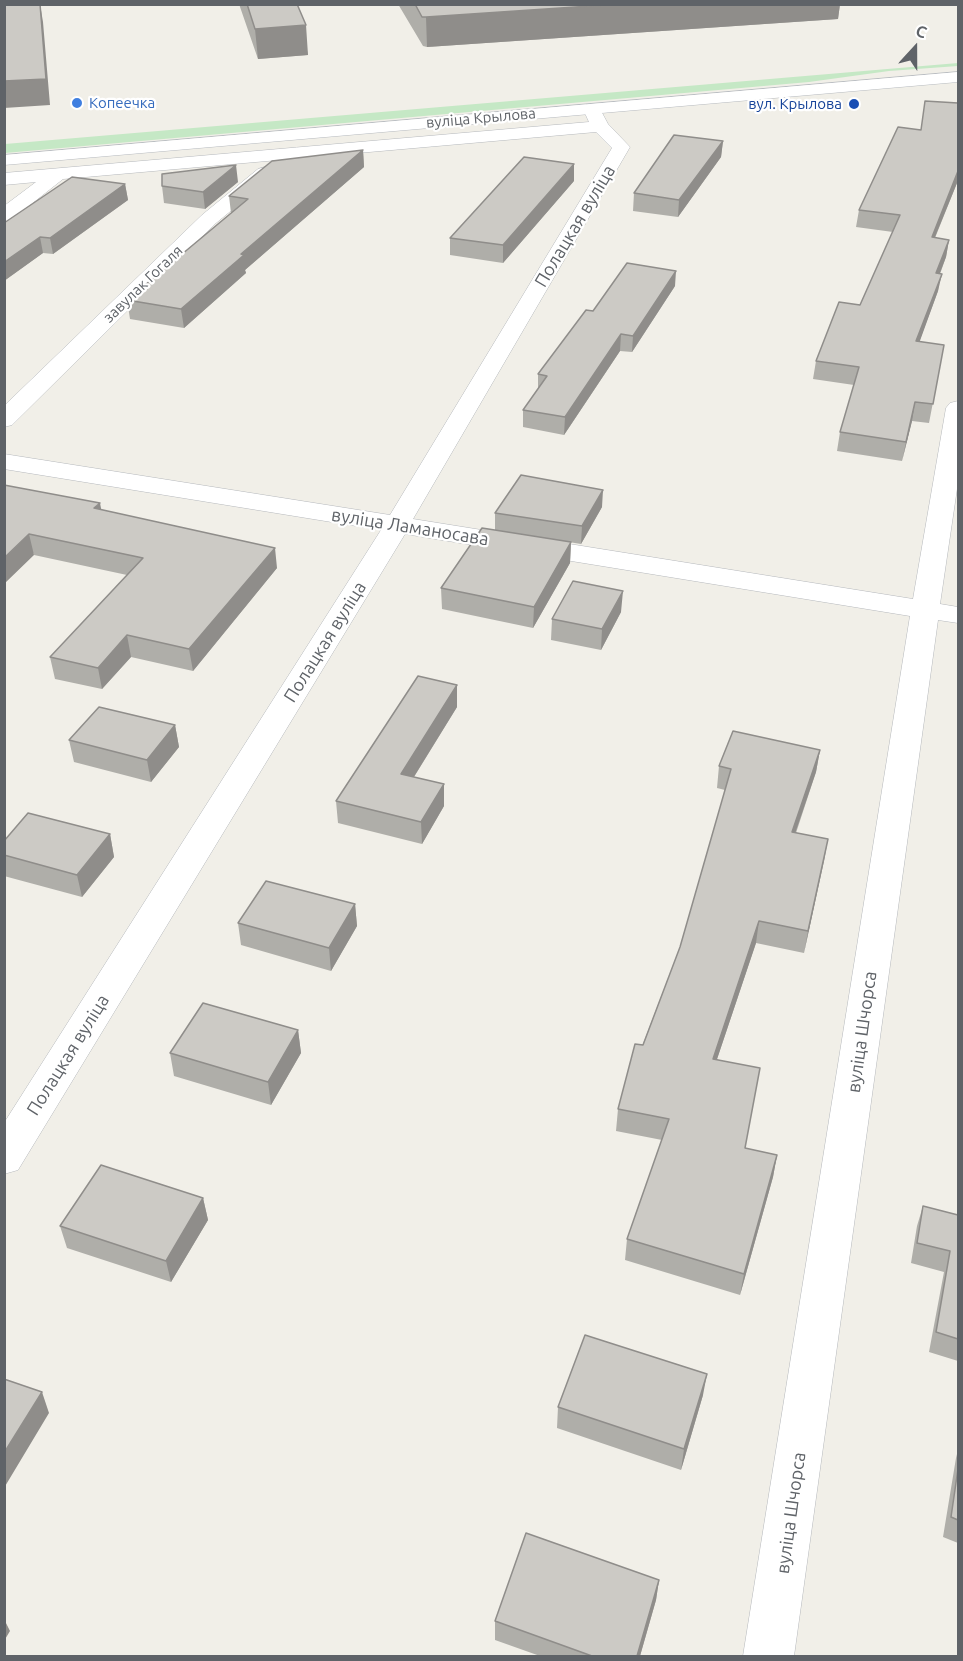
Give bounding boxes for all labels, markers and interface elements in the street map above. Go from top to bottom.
north arrow [885,18,945,78]
text: С [913,21,929,41]
place label: Копеечка [89,94,155,112]
place label: вул. Крылова [748,95,842,113]
marker: Копеечка [70,96,84,110]
marker: вул. Крылова [847,97,861,111]
street label: вуліца Крылова [425,104,537,132]
street label: Полацкая вуліца [530,161,620,291]
street label: завулак Гогаля [100,242,186,326]
street label: вуліца Ламаносава [330,504,490,550]
street label: Полацкая вуліца [279,578,371,706]
street label: вуліца Шчорса [843,970,881,1094]
street label: Полацкая вуліца [22,991,114,1119]
street label: вуліца Шчорса [772,1451,810,1575]

